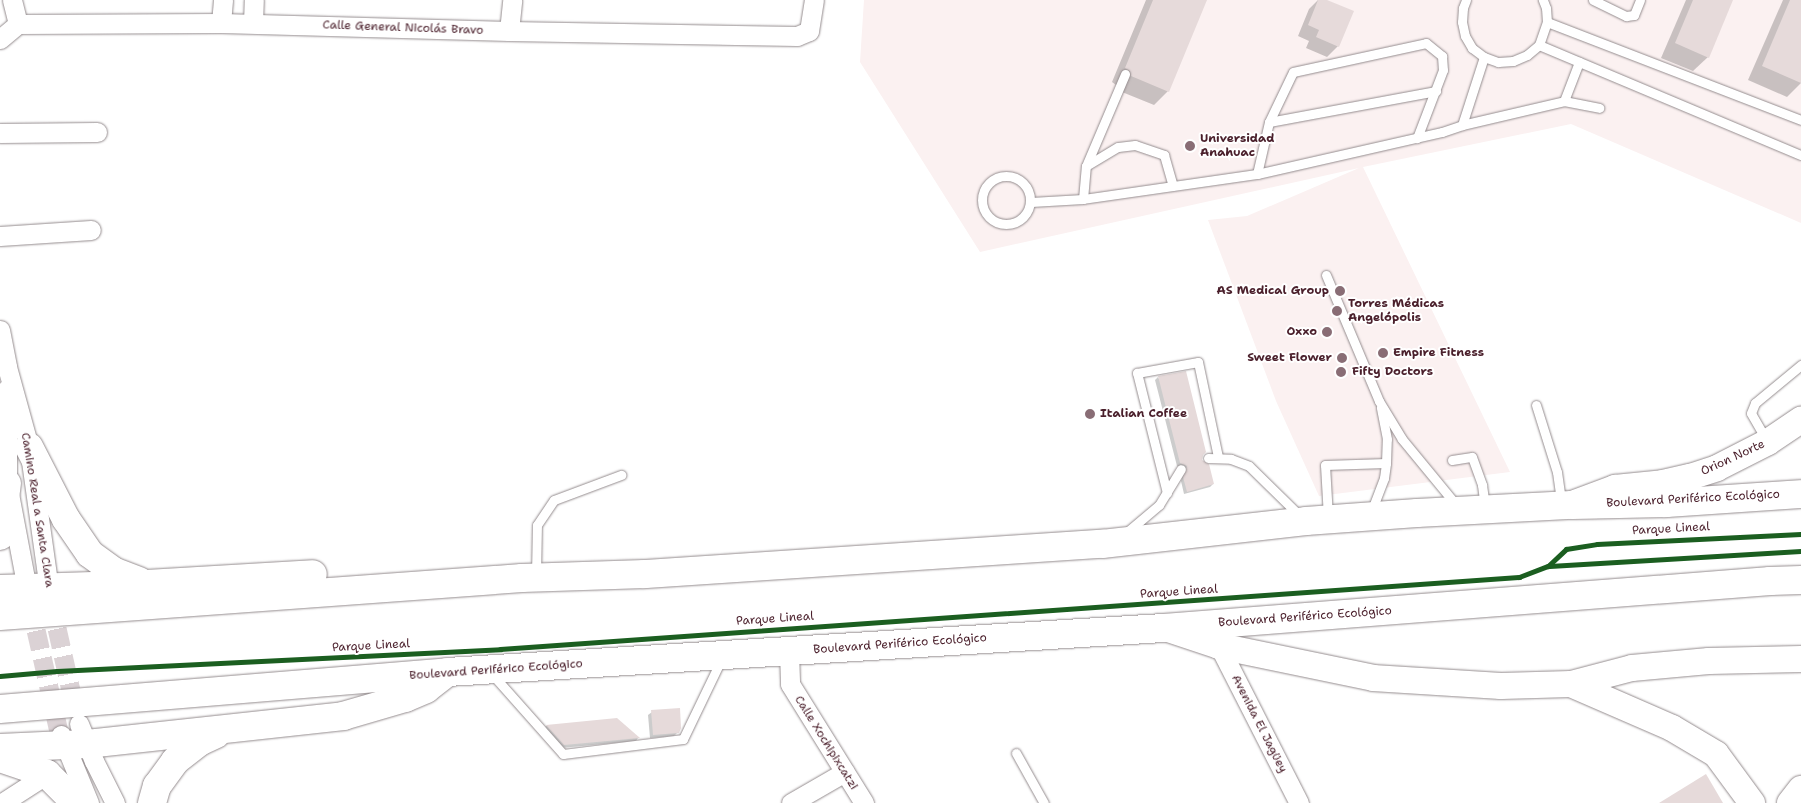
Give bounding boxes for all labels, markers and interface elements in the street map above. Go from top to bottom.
street label: Calle General Nicolás Bravo [322,18,484,38]
place label: Universidad Anahuac [1200,132,1275,160]
marker: Universidad Anahuac [1184,140,1196,152]
place label: AS Medical Group [1217,284,1329,298]
marker: AS Medical Group [1333,284,1347,298]
place label: Torres Médicas Angelópolis [1348,297,1444,325]
marker: Torres Médicas Angelópolis [1330,304,1344,318]
place label: Oxxo [1287,325,1317,339]
marker: Oxxo [1321,326,1333,338]
place label: Empire Fitness [1393,346,1484,360]
marker: Empire Fitness [1377,347,1389,359]
place label: Sweet Flower [1247,351,1332,365]
marker: Sweet Flower [1336,352,1348,364]
marker: Fifty Doctors [1334,365,1348,379]
place label: Fifty Doctors [1352,365,1433,379]
place label: Italian Coffee [1100,407,1187,421]
marker: Italian Coffee [1084,408,1096,420]
street label: Camino Real a Santa Clara [18,432,56,588]
street label: Orion Norte [1699,437,1767,479]
street label: Boulevard Periférico Ecológico [1606,487,1780,511]
street label: Parque Lineal [1632,520,1710,538]
street label: Parque Lineal [1140,582,1218,602]
street label: Boulevard Periférico Ecológico [1218,604,1392,630]
street label: Parque Lineal [736,609,814,629]
street label: Boulevard Periférico Ecológico [813,631,987,657]
street label: Parque Lineal [332,637,410,655]
street label: Boulevard Periférico Ecológico [409,657,583,683]
street label: Avenida El Jagüey [1228,673,1290,775]
street label: Calle Xochipixcatzi [791,693,861,793]

